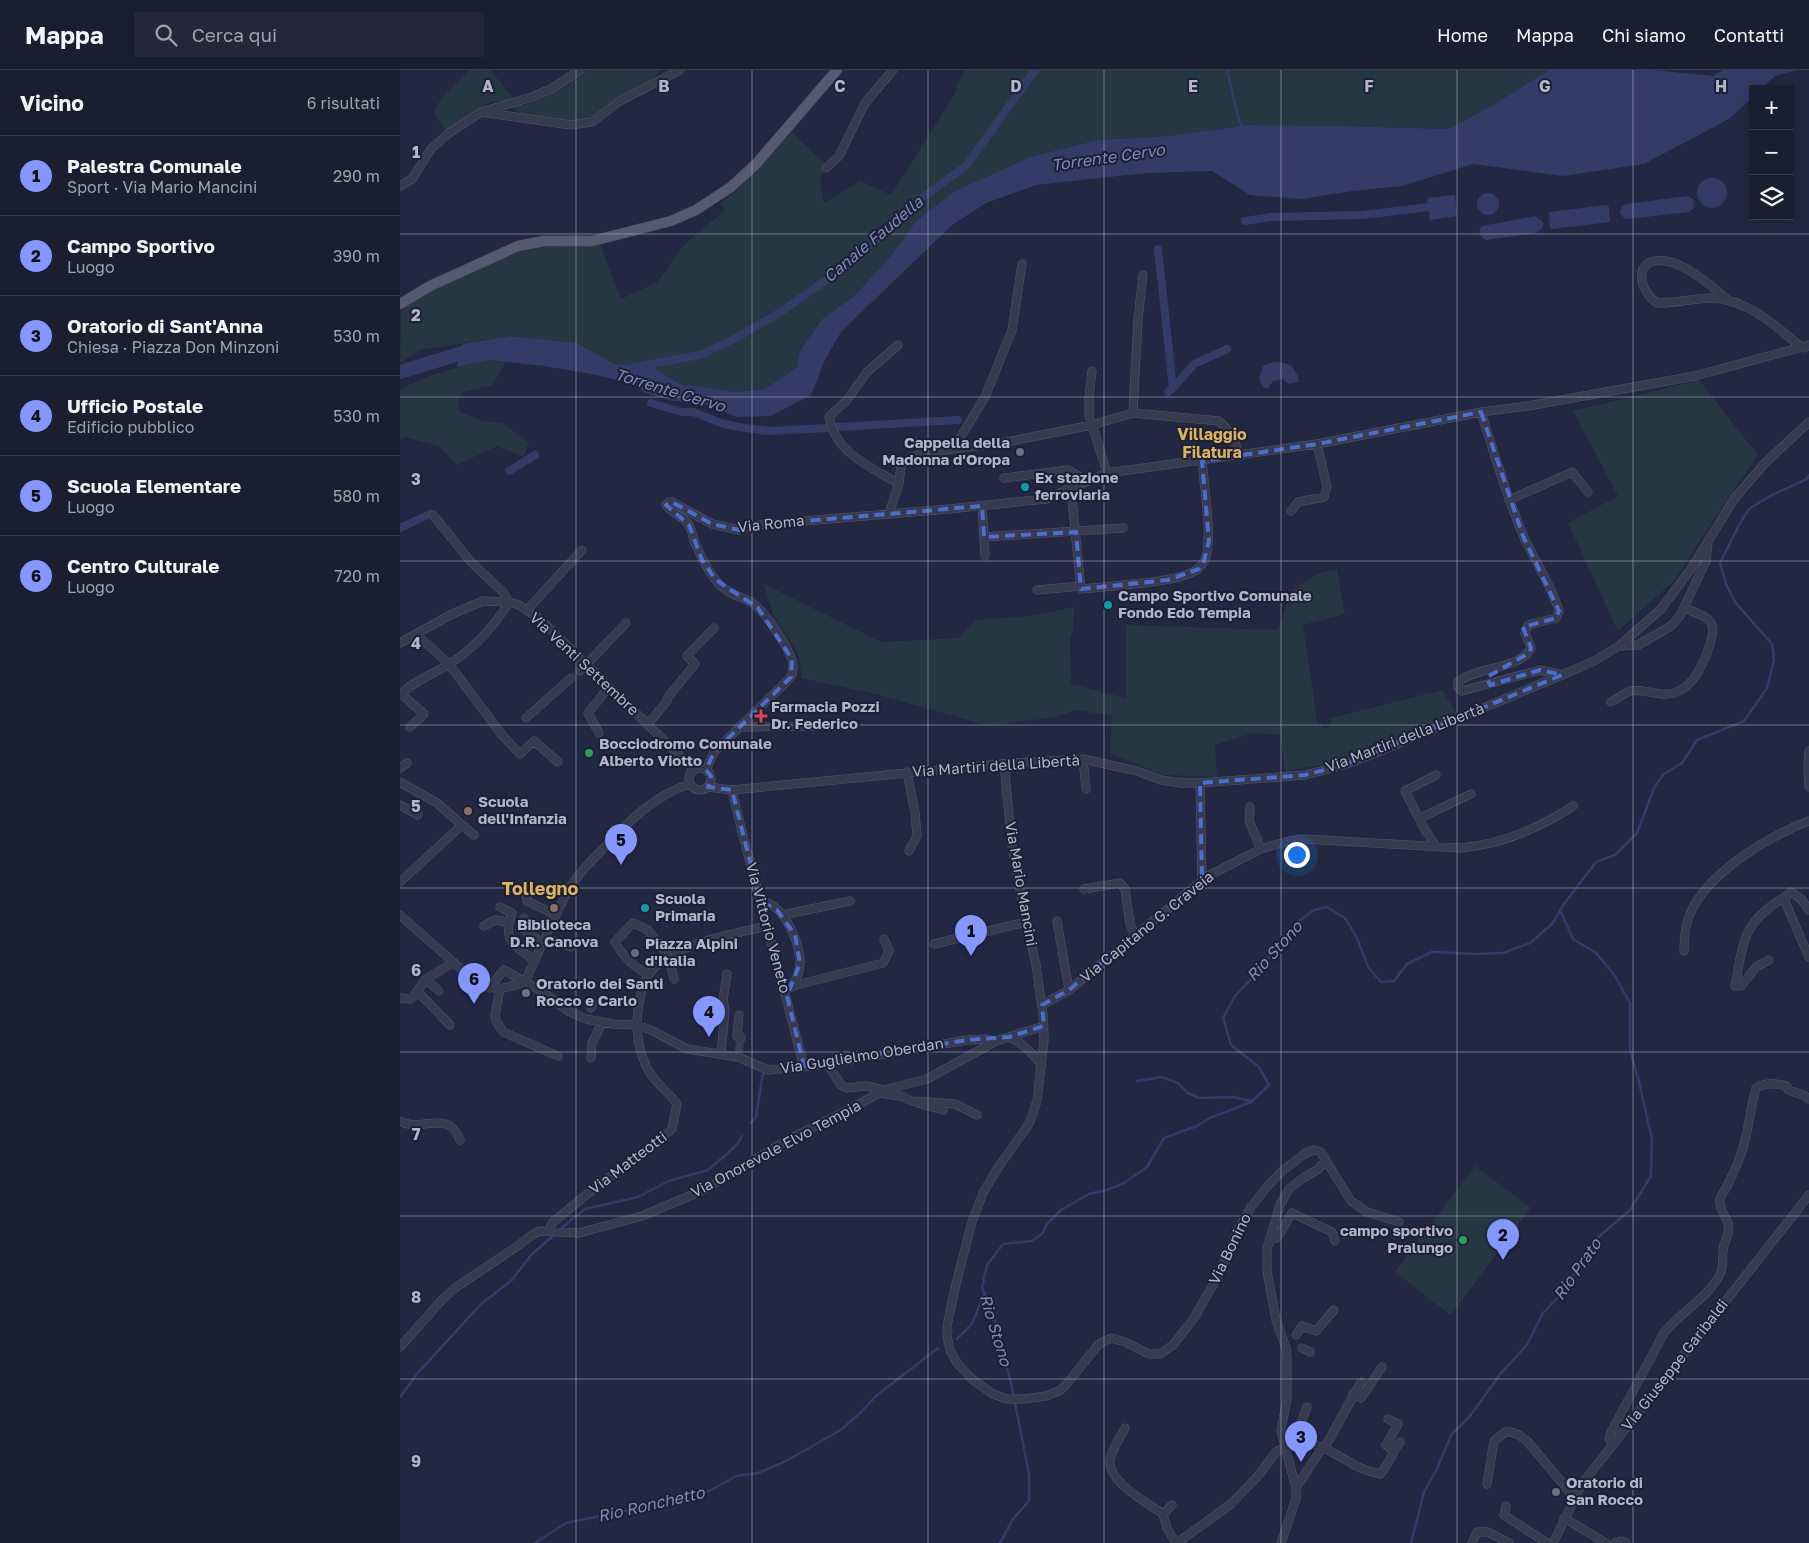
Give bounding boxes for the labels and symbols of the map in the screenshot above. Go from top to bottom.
text: A [482,76,494,96]
text: B [658,76,670,96]
text: C [834,76,846,96]
text: D [1010,76,1022,96]
text: E [1188,76,1198,96]
text: F [1364,76,1374,96]
text: G [1539,76,1551,96]
text: H [1715,76,1727,96]
water label: Torrente Cervo [1050,139,1167,175]
text: 1 [412,142,420,162]
water label: Canale Faudella [819,191,927,286]
text: 2 [411,305,421,325]
water label: Torrente Cervo [612,364,729,417]
district label: Villaggio Filatura [1177,424,1247,462]
place label: Cappella della Madonna d'Oropa [882,433,1010,468]
marker: Cappella della Madonna d'Oropa [1014,446,1026,458]
place label: Ex stazione ferroviaria [1035,468,1119,503]
text: 3 [411,469,421,489]
marker: Ex stazione ferroviaria [1019,481,1031,493]
street label: Via Roma [737,511,805,535]
place label: Campo Sportivo Comunale Fondo Edo Tempia [1118,586,1312,621]
marker: Campo Sportivo Comunale Fondo Edo Tempia [1102,599,1114,611]
street label: Via Venti Settembre [526,608,643,719]
text: 4 [411,633,421,653]
place label: Farmacia Pozzi Dr. Federico [771,697,880,732]
street label: Via Martiri della Libertà [1323,698,1486,776]
marker: Farmacia Pozzi Dr. Federico [755,710,767,722]
place label: Bocciodromo Comunale Alberto Viotto [599,734,772,769]
marker: Bocciodromo Comunale Alberto Viotto [583,747,595,759]
street label: Via Martiri della Libertà [911,750,1081,780]
place label: Scuola dell'Infanzia [478,792,567,827]
text: 5 [411,796,421,816]
marker: Scuola dell'Infanzia [462,805,474,817]
street label: Via Mario Mancini [1002,820,1042,948]
pin: 5 [605,824,637,865]
your location [1284,842,1310,868]
street label: Via Vittorio Veneto [743,860,795,995]
street label: Via Capitano G. Craveia [1076,867,1217,986]
district label: Tollegno [502,877,578,899]
place label: Scuola Primaria [655,889,716,924]
marker: Biblioteca D.R. Canova [548,902,560,914]
marker: Scuola Primaria [639,902,651,914]
place label: Biblioteca D.R. Canova [510,915,599,950]
pin: 1 [955,915,987,956]
water label: Rio Stono [1242,916,1307,985]
place label: Piazza Alpini d'Italia [645,934,738,969]
marker: Piazza Alpini d'Italia [629,947,641,959]
text: 6 [411,960,421,980]
pin: 6 [458,963,490,1004]
place label: Oratorio dei Santi Rocco e Carlo [536,974,663,1009]
marker: Oratorio dei Santi Rocco e Carlo [520,987,532,999]
pin: 4 [693,996,725,1037]
street label: Via Guglielmo Oberdan [779,1033,945,1077]
street label: Via Onorevole Elvo Tempia [687,1096,864,1201]
text: 7 [412,1124,421,1144]
street label: Via Matteotti [585,1127,670,1197]
street label: Via Bonino [1204,1210,1254,1287]
pin: 2 [1487,1219,1519,1260]
place label: campo sportivo Pralungo [1340,1221,1453,1256]
water label: Rio Prato [1549,1233,1606,1303]
marker: campo sportivo Pralungo [1457,1234,1469,1246]
text: 8 [411,1287,421,1307]
water label: Rio Stono [976,1292,1017,1370]
street label: Via Giuseppe Garibaldi [1617,1295,1731,1434]
pin: 3 [1285,1421,1317,1462]
text: 9 [411,1451,421,1471]
place label: Oratorio di San Rocco [1566,1473,1643,1508]
water label: Rio Ronchetto [596,1482,708,1526]
marker: Oratorio di San Rocco [1550,1486,1562,1498]

